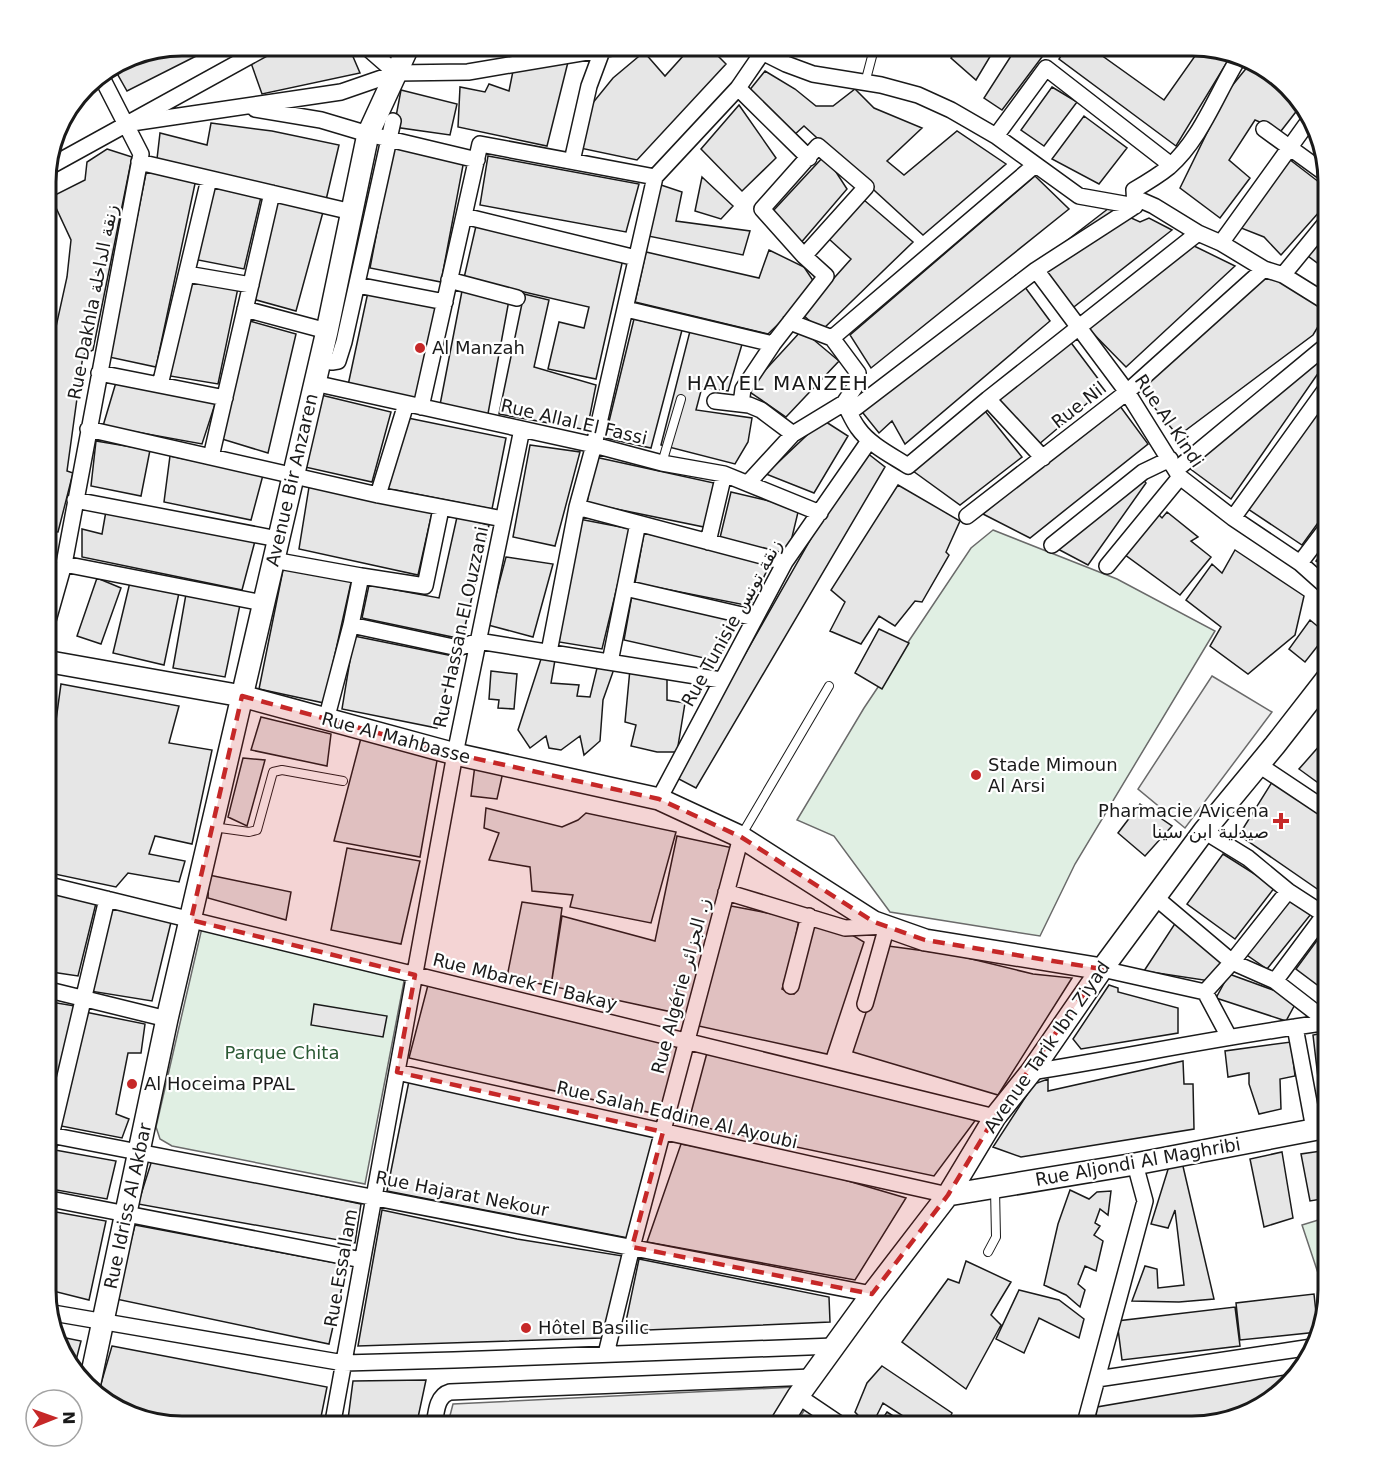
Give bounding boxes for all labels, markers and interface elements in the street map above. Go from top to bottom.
street label: Rue Dakhla زنقة الداخلة [63,203,122,401]
place label: Al Manzah [432,337,525,358]
marker: Al Manzah [413,341,427,355]
street label: Rue Al Kindi [1131,370,1208,471]
district label: HAY EL MANZEH [687,371,869,395]
street label: Rue Nil [1047,377,1110,432]
street label: Avenue Bir Anzaren [261,391,322,568]
street label: Rue Allal El Fassi [499,394,649,449]
street label: Rue Hassan El Ouzzani [429,524,492,730]
street label: Rue Tunisie زنقة تونس [677,536,787,710]
street label: Rue Al Mahbasse [319,708,473,767]
place label: Stade Mimoun Al Arsi [988,754,1118,796]
marker: Stade Mimoun Al Arsi [969,768,983,782]
place label: Pharmacie Avicena صيدلية ابن سينا [1098,800,1269,843]
marker: Pharmacie Avicena صيدلية ابن سينا [1274,814,1288,828]
street label: Rue Algérie ز. الجزائر [647,896,715,1076]
street label: Rue Mbarek El Bakay [431,948,620,1015]
street label: Avenue Tarik Ibn Ziyad [979,957,1114,1136]
park label: Parque Chita [225,1042,339,1063]
place label: Al Hoceima PPAL [144,1073,295,1094]
marker: Al Hoceima PPAL [125,1077,139,1091]
street label: Rue Salah Eddine Al Ayoubi [555,1077,800,1152]
street label: Rue Idriss Al Akbar [100,1120,155,1291]
street label: Rue Aljondi Al Maghribi [1034,1133,1242,1190]
street label: Rue Hajarat Nekour [374,1166,551,1221]
street label: Rue Essallam [320,1207,361,1329]
place label: Hôtel Basilic [538,1317,649,1338]
marker: Hôtel Basilic [519,1321,533,1335]
north arrow [24,1388,84,1448]
text: N [59,1411,78,1425]

